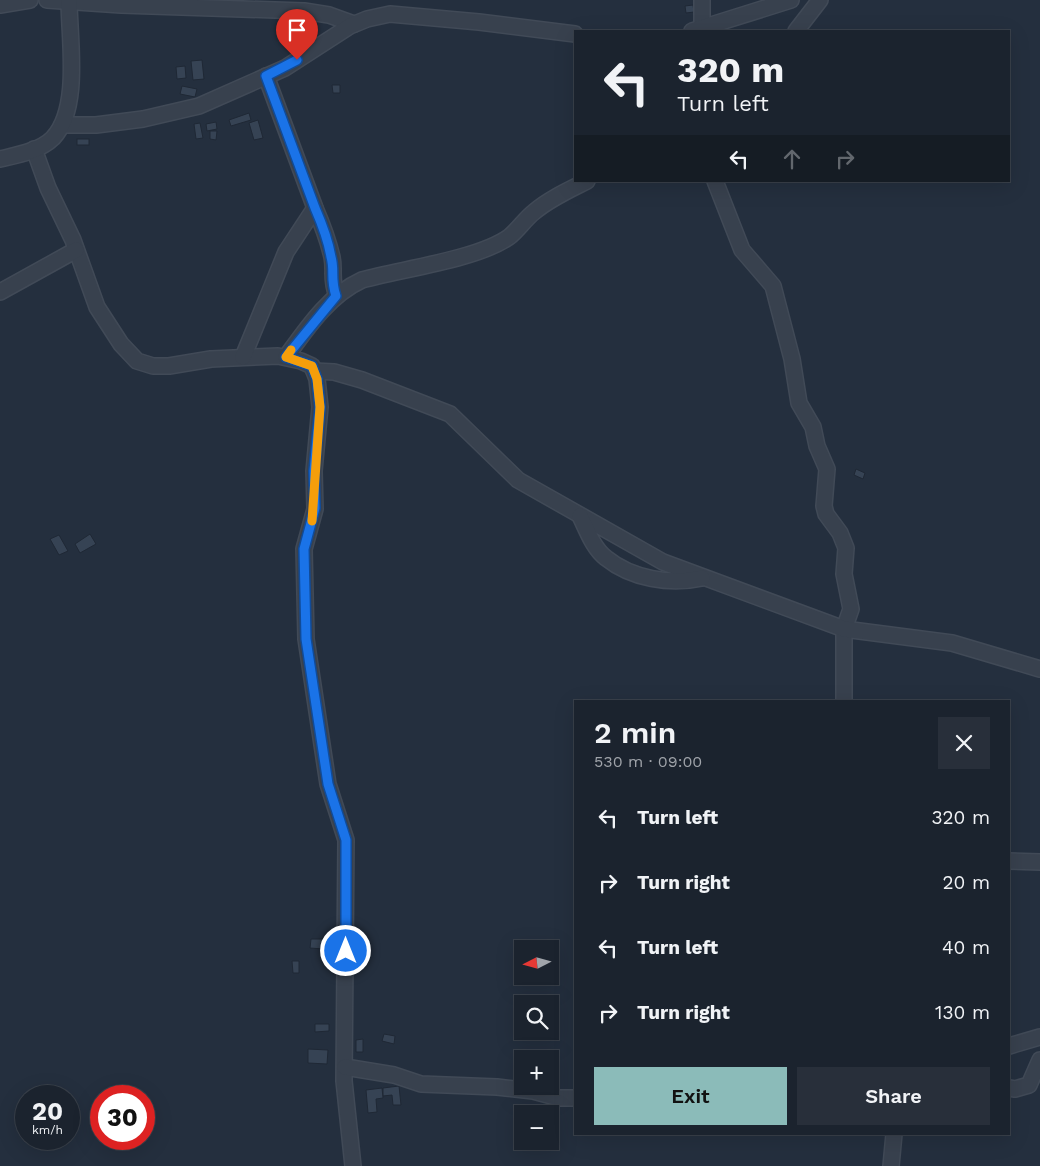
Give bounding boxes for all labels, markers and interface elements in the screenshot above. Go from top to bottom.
pin [276,9,318,60]
icon: arrive [283,16,311,44]
text: 320 m [677,49,784,91]
icon: left [594,50,659,115]
text: Turn left [677,91,769,116]
icon: left [725,145,753,173]
icon: ahead [778,145,806,173]
icon: right [831,145,859,173]
text: 2 min [594,715,676,750]
button: close [938,717,990,769]
text: 530 m · 09:00 [594,752,702,771]
icon: left [594,804,622,832]
text: Turn left [637,806,718,829]
text: 320 m [931,806,990,829]
icon: right [594,869,622,897]
text: Turn right [637,871,730,894]
text: 20 m [943,871,990,894]
position arrow [319,924,371,976]
icon: left [594,934,622,962]
text: Turn left [637,936,718,959]
text: 40 m [942,936,990,959]
north arrow [514,940,559,985]
map controls [514,940,559,1150]
button: search [514,995,559,1040]
icon: right [594,999,622,1027]
text: Turn right [637,1001,730,1024]
text: 130 m [935,1001,990,1024]
button: + [514,1050,559,1095]
button: Exit [594,1067,787,1125]
button: Share [797,1067,990,1125]
speed limit sign: 30 [90,1085,155,1150]
text: 20 [32,1097,63,1126]
button: − [514,1105,559,1150]
text: km/h [32,1123,63,1137]

